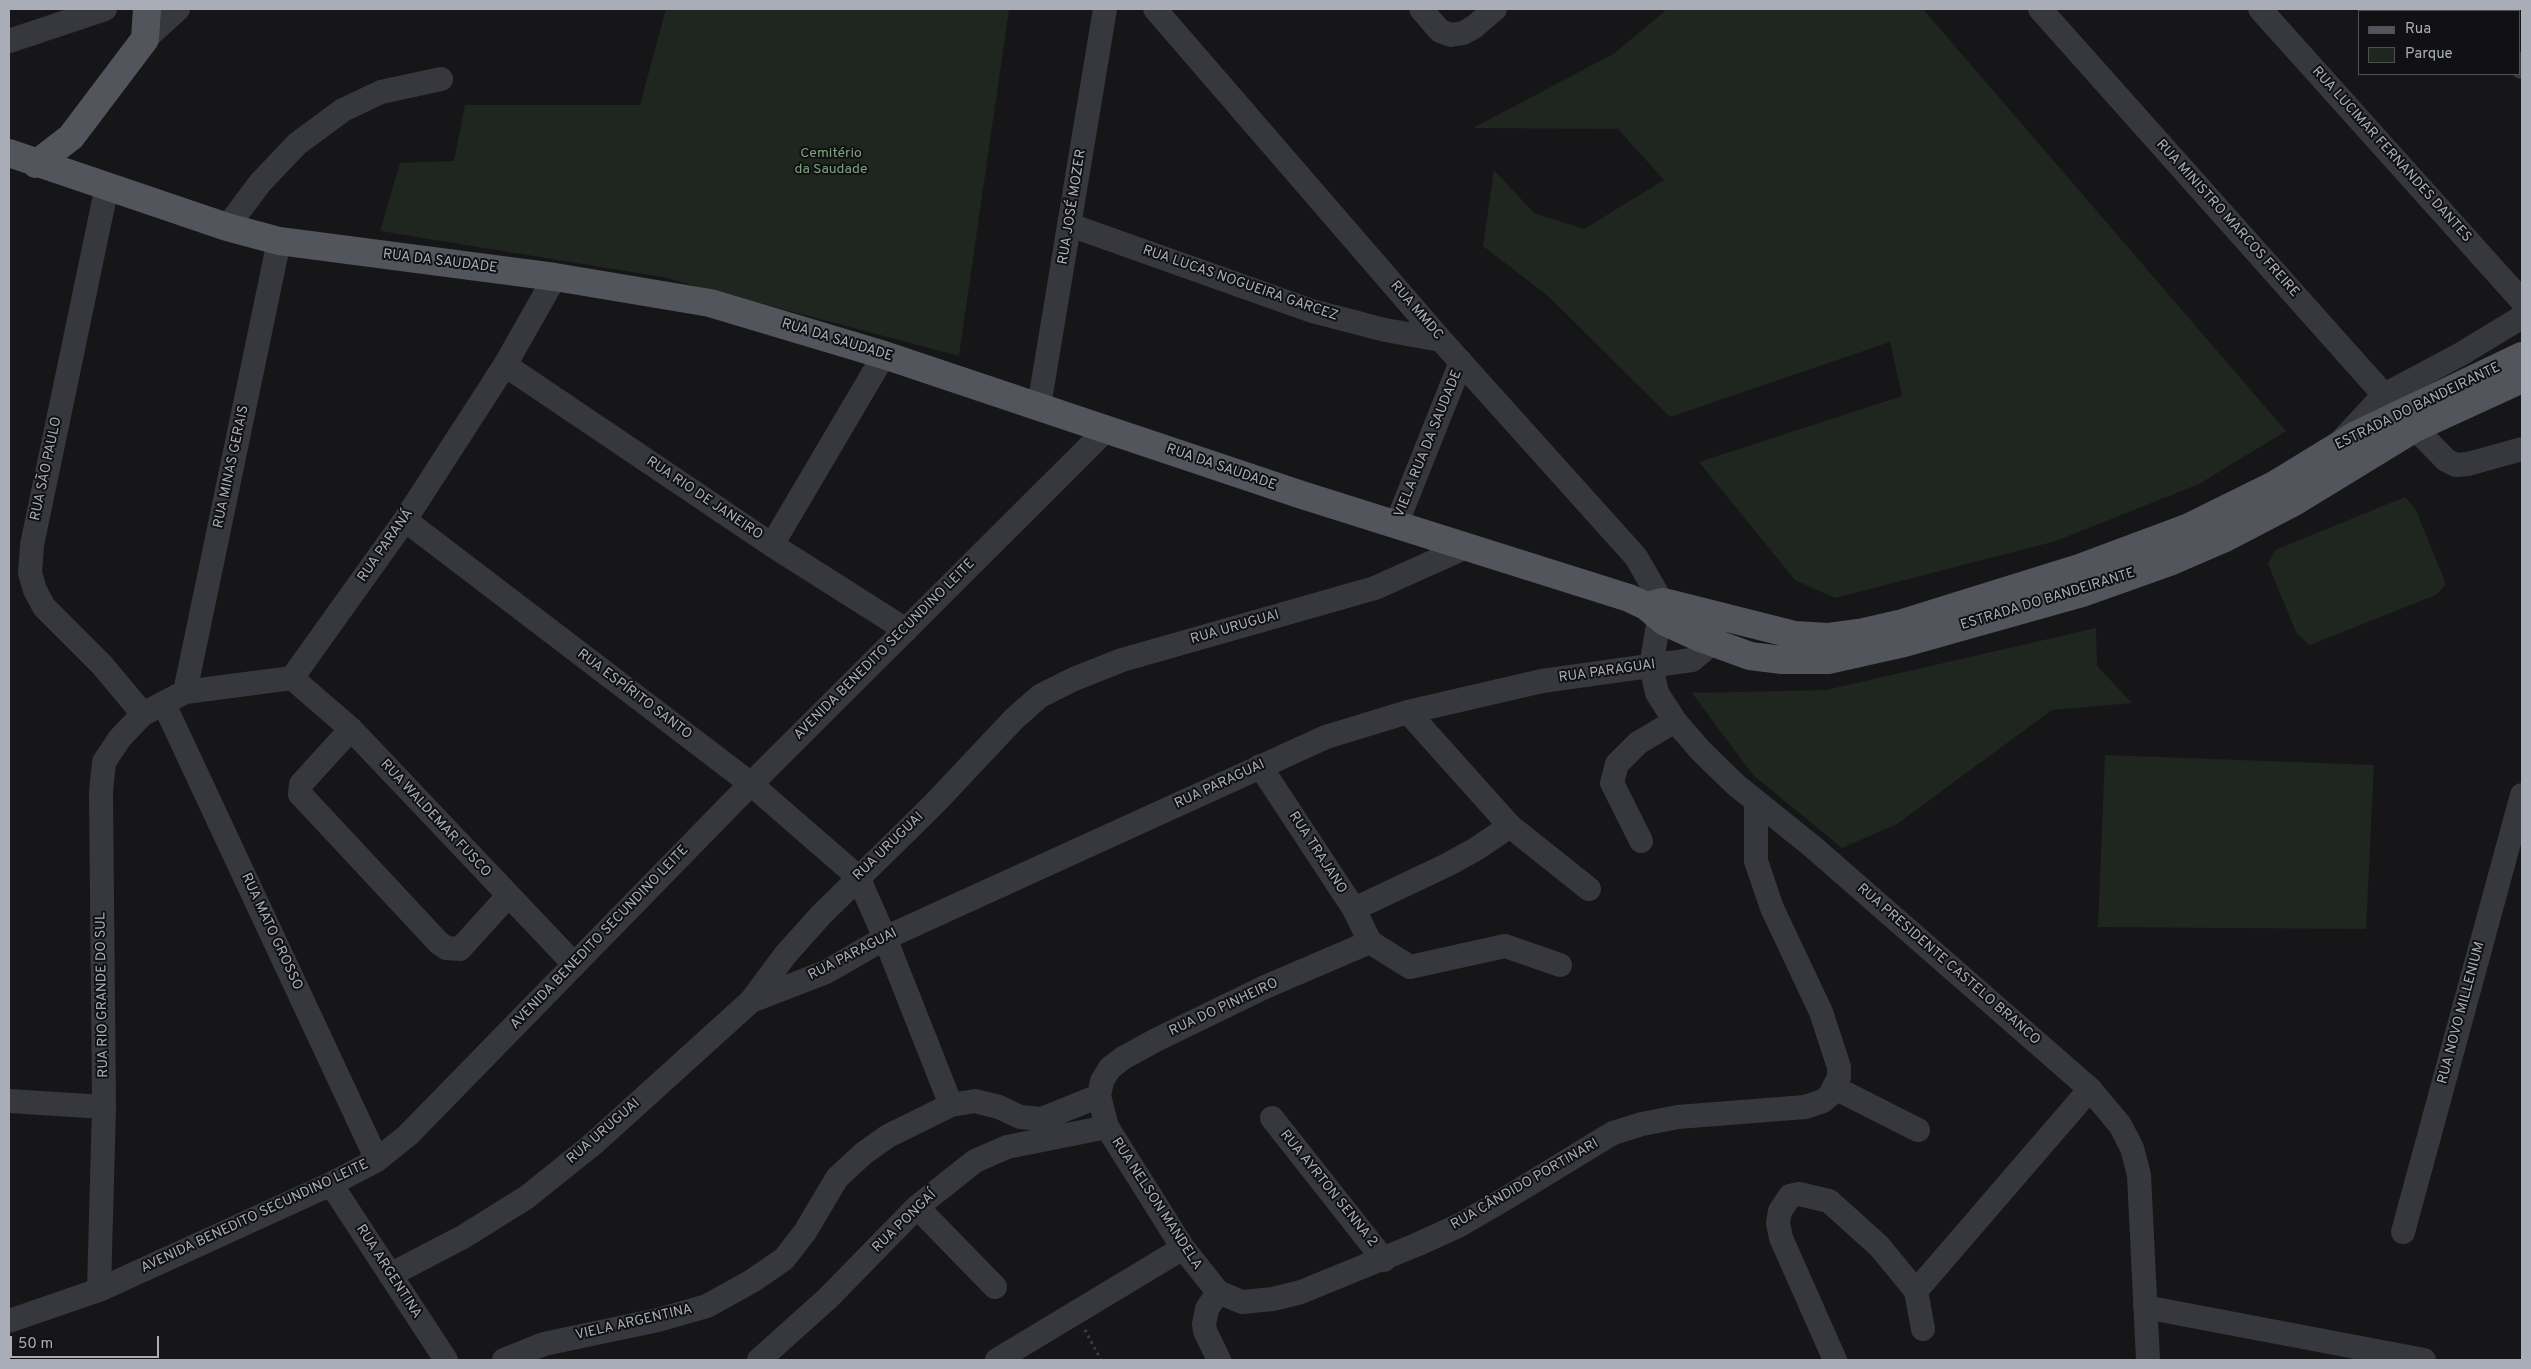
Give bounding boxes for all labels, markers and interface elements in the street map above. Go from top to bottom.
legend [2358,10,2521,75]
text: Rua [2405,20,2431,39]
text: Parque [2405,45,2453,64]
street label: RUA LUCIMAR FERNANDES DANTES [2308,64,2474,246]
street label: RUA MINISTRO MARCOS FREIRE [2152,137,2302,301]
park label: Cemitério da Saudade [795,146,867,178]
street label: RUA JOSÉ MOZER [1056,148,1090,266]
street label: RUA LUCAS NOGUEIRA GARCEZ [1140,243,1340,325]
street label: RUA DA SAUDADE [382,247,498,277]
street label: RUA MMDC [1386,278,1446,344]
street label: RUA DA SAUDADE [779,316,895,366]
street label: ESTRADA DO BANDEIRANTE [2333,360,2503,454]
street label: VIELA RUA DA SAUDADE [1392,368,1466,520]
street label: RUA MINAS GERAIS [211,404,253,530]
street label: RUA SÃO PAULO [28,416,66,522]
street label: RUA DA SAUDADE [1164,441,1278,495]
street label: RUA RIO DE JANEIRO [643,454,765,544]
street label: RUA PARANÁ [355,506,417,586]
street label: AVENIDA BENEDITO SECUNDINO LEITE [791,556,979,744]
street label: ESTRADA DO BANDEIRANTE [1959,565,2137,635]
street label: RUA URUGUAI [1189,607,1281,649]
street label: RUA ESPÍRITO SANTO [573,646,695,744]
street label: RUA PARAGUAI [1558,657,1656,687]
street label: RUA WALDEMAR FUSCO [376,757,494,881]
street label: RUA PARAGUAI [1172,757,1268,813]
street label: RUA URUGUAI [850,809,928,885]
street label: RUA TRAJANO [1284,809,1350,897]
street label: AVENIDA BENEDITO SECUNDINO LEITE [507,843,693,1033]
street label: RUA MATO GROSSO [237,871,305,993]
street label: RUA PRESIDENTE CASTELO BRANCO [1853,881,2043,1049]
street label: RUA RIO GRANDE DO SUL [93,912,113,1078]
street label: RUA PARAGUAI [806,925,900,985]
street label: RUA NOVO MILLENIUM [2435,940,2489,1086]
street label: RUA DO PINHEIRO [1167,975,1281,1041]
street label: RUA URUGUAI [564,1096,644,1168]
street label: RUA AYRTON SENNA 2 [1276,1127,1380,1251]
street label: RUA NELSON MANDELA [1107,1135,1205,1273]
street label: RUA CÂNDIDO PORTINARI [1448,1136,1602,1234]
street label: AVENIDA BENEDITO SECUNDINO LEITE [139,1157,371,1277]
street label: RUA PONGAÍ [869,1187,941,1257]
street label: RUA ARGENTINA [351,1222,425,1322]
street label: VIELA ARGENTINA [574,1301,694,1345]
scale bar [12,1326,161,1358]
text: 50 m [18,1335,53,1354]

